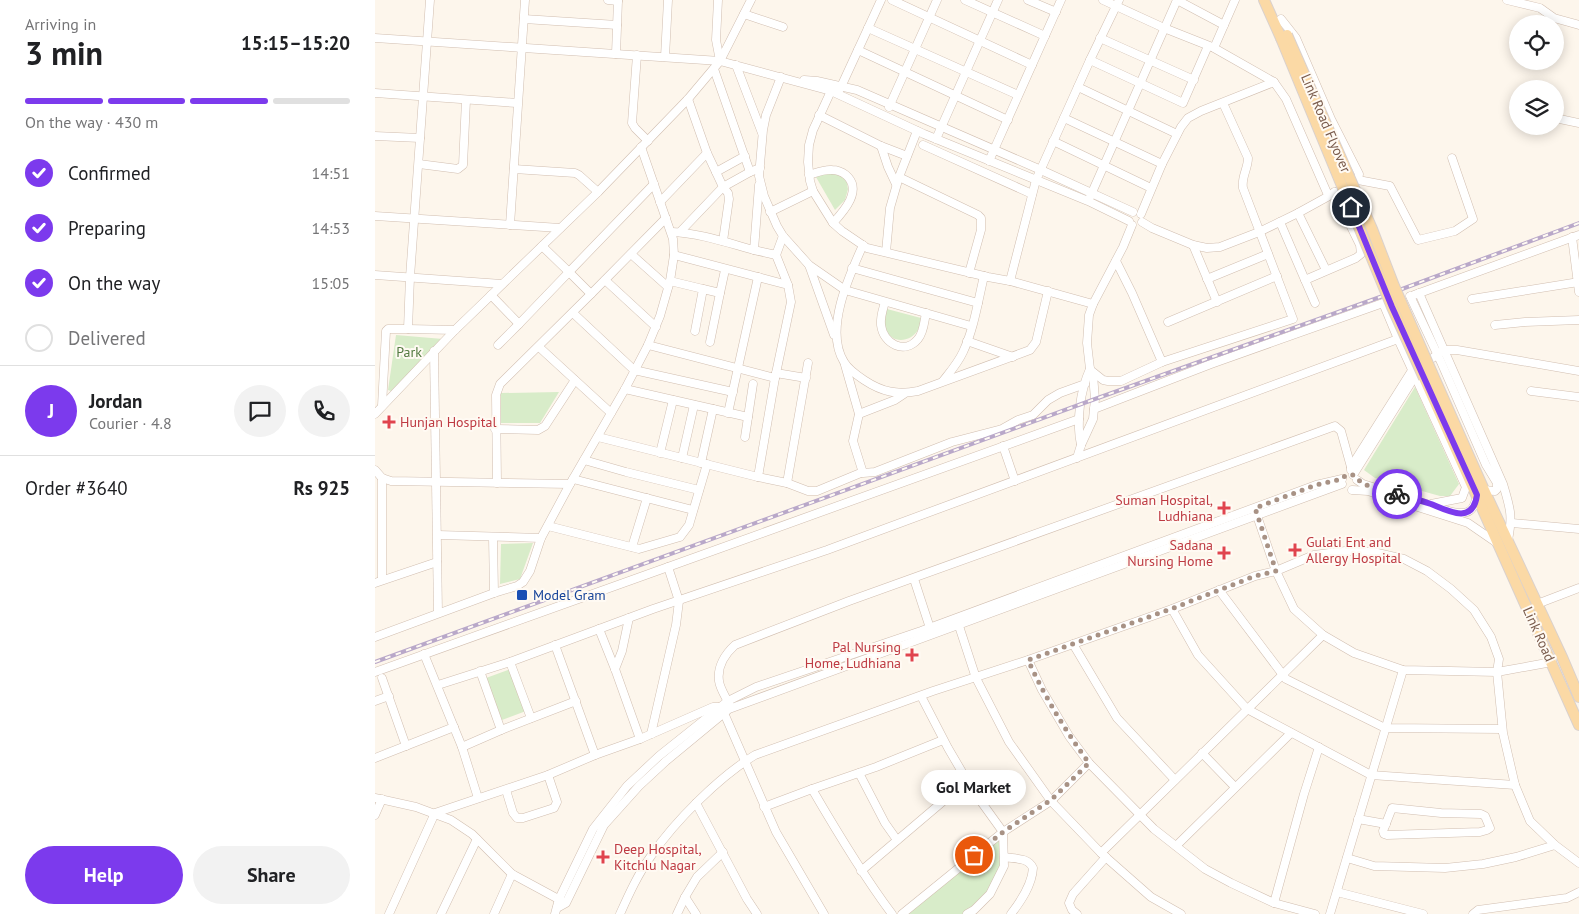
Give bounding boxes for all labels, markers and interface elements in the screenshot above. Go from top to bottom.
text: Arriving in [25,14,96,34]
map controls [1509,15,1564,135]
button: locate [1509,15,1564,70]
text: 15:15–15:20 [241,31,350,55]
text: 3 min [25,32,103,74]
street label: Link Road Flyover [1297,71,1355,175]
button: layers [1509,80,1564,135]
text: On the way · 430 m [25,112,158,132]
icon: check [25,159,53,187]
text: Confirmed [68,161,151,185]
text: 14:51 [312,163,350,183]
pin [1330,186,1372,228]
icon: home [1337,193,1365,221]
icon: check [25,214,53,242]
text: Preparing [68,216,146,240]
text: 14:53 [312,218,350,238]
icon: check [25,269,53,297]
text: On the way [68,271,160,295]
text: 15:05 [312,273,350,293]
text: Delivered [68,326,146,350]
park label: Park [396,343,422,361]
button: chat [234,385,286,437]
button: phone [298,385,350,437]
text: Jordan [89,389,142,413]
text: J [48,399,54,423]
text: Courier · 4.8 [89,413,172,433]
place label: Hunjan Hospital [400,413,497,431]
marker: Hunjan Hospital [382,415,396,429]
courier [1372,469,1422,519]
text: Order #3640 [25,476,128,500]
text: Rs 925 [293,476,350,500]
icon: bike [1383,480,1411,508]
place label: Suman Hospital, Ludhiana [1115,491,1213,525]
marker: Suman Hospital, Ludhiana [1217,501,1231,515]
place label: Gulati Ent and Allergy Hospital [1306,533,1401,567]
place label: Sadana Nursing Home [1127,536,1213,570]
marker: Gulati Ent and Allergy Hospital [1288,543,1302,557]
marker: Sadana Nursing Home [1217,546,1231,560]
place label: Model Gram [533,586,606,604]
marker: Model Gram [515,588,529,602]
street label: Link Road [1519,604,1559,664]
place label: Pal Nursing Home, Ludhiana [805,638,901,672]
marker: Pal Nursing Home, Ludhiana [905,648,919,662]
callout: Gol Market [921,770,1027,805]
text: Gol Market [936,777,1011,797]
pin [953,834,995,876]
place label: Deep Hospital, Kitchlu Nagar [614,840,702,874]
icon: bag [960,841,988,869]
button: Help [25,846,183,904]
button: Share [193,846,350,904]
marker: Deep Hospital, Kitchlu Nagar [596,850,610,864]

